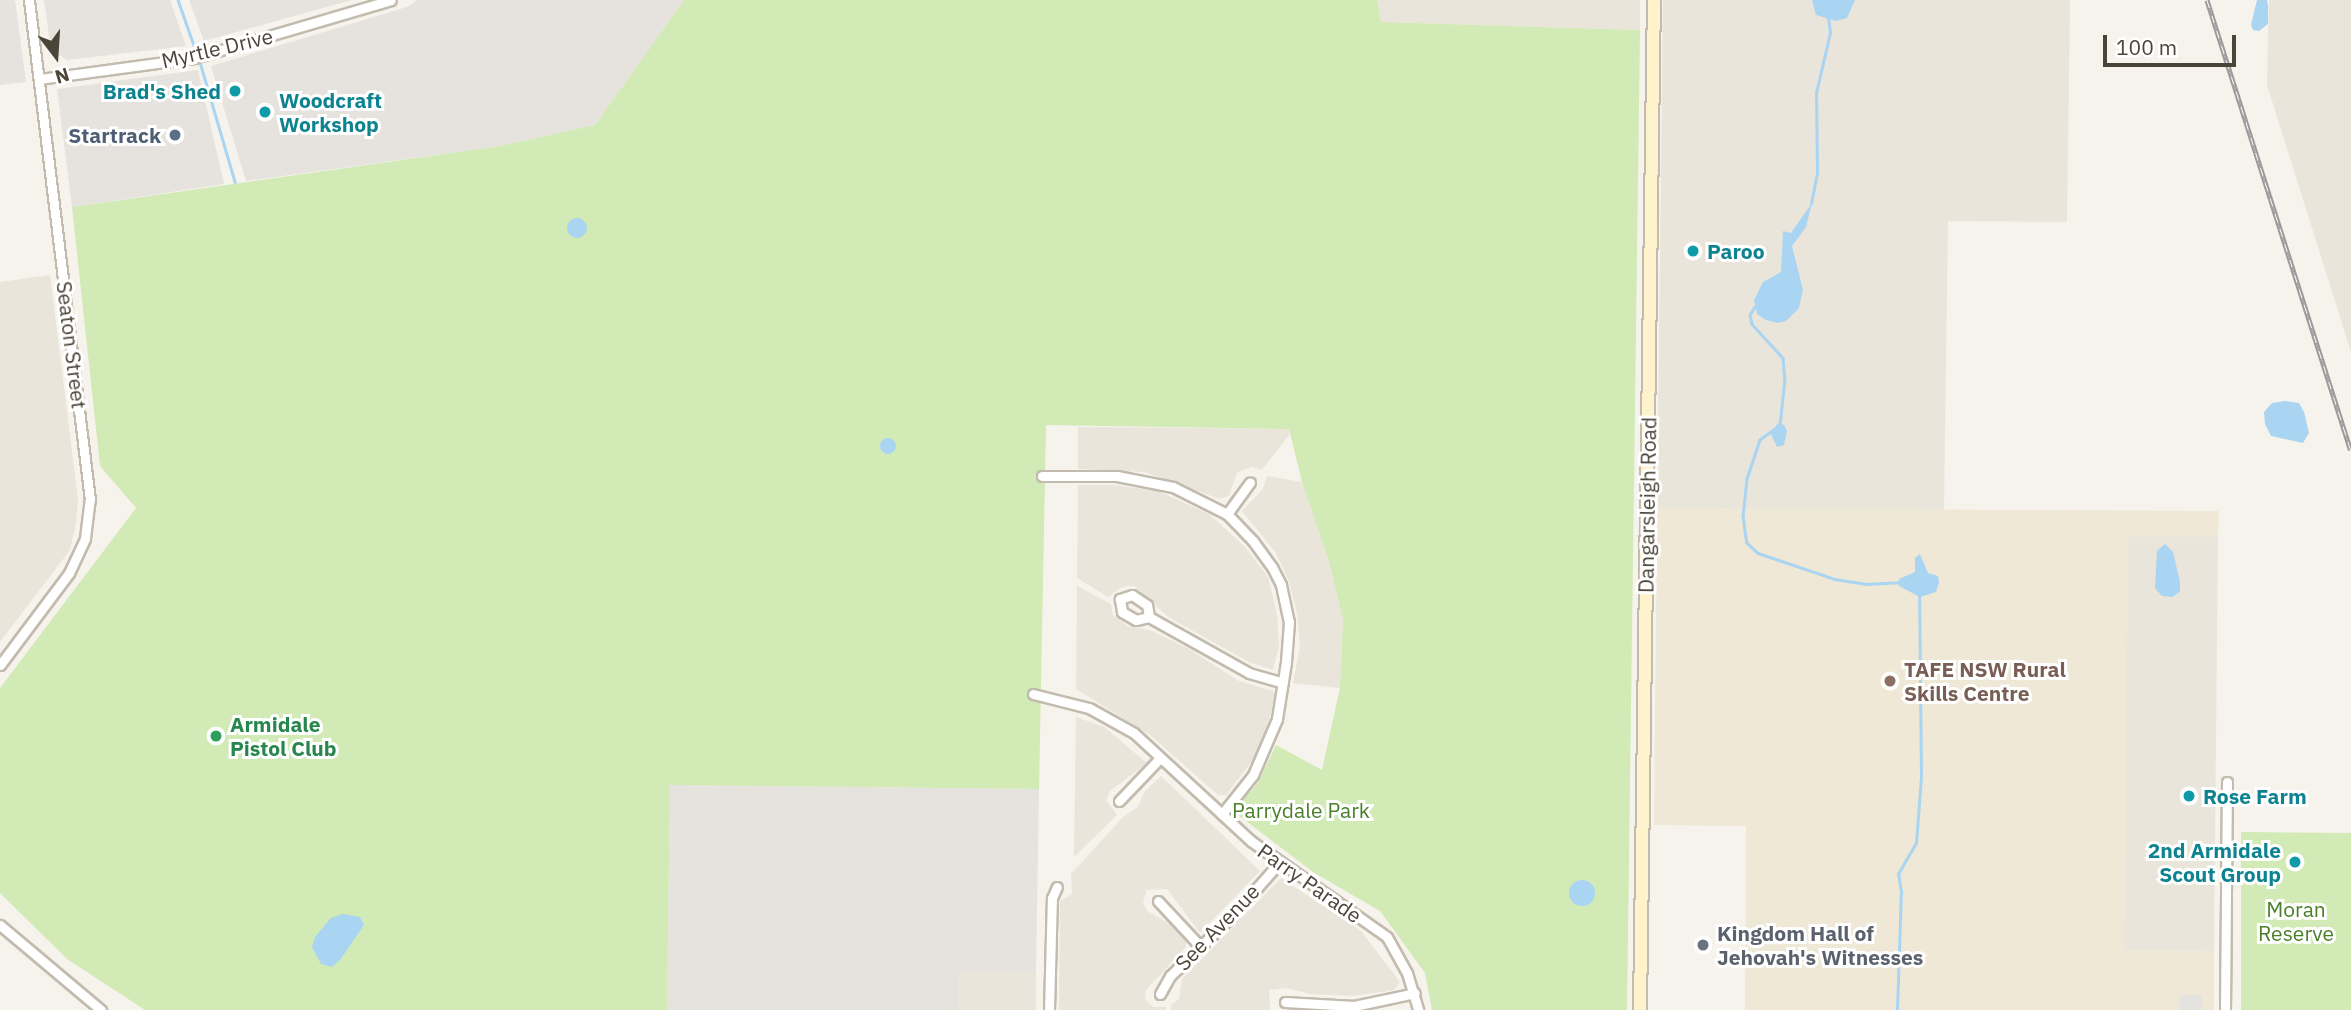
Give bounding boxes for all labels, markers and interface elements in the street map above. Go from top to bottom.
north arrow [21,21,91,91]
scale bar [2106,21,2239,65]
street label: Myrtle Drive [159,23,275,73]
text: 100 m [2116,33,2177,61]
text: N [52,63,72,90]
place label: Brad's Shed [103,78,221,104]
marker: Brad's Shed [227,83,243,99]
place label: Woodcraft Workshop [279,87,382,137]
marker: Woodcraft Workshop [257,104,273,120]
place label: Startrack [68,122,161,148]
marker: Startrack [167,127,183,143]
place label: Paroo [1707,238,1764,264]
marker: Paroo [1685,243,1701,259]
street label: Seaton Street [52,280,92,410]
street label: Dangarsleigh Road [1633,417,1661,593]
place label: TAFE NSW Rural Skills Centre [1904,656,2066,706]
marker: TAFE NSW Rural Skills Centre [1882,673,1898,689]
place label: Armidale Pistol Club [230,711,337,761]
marker: Armidale Pistol Club [208,728,224,744]
place label: Rose Farm [2203,783,2307,809]
marker: Rose Farm [2181,788,2197,804]
park label: Parrydale Park [1232,797,1370,823]
place label: 2nd Armidale Scout Group [2148,837,2281,887]
street label: Parry Parade [1253,838,1367,928]
marker: 2nd Armidale Scout Group [2287,854,2303,870]
street label: See Avenue [1170,879,1264,975]
park label: Moran Reserve [2258,896,2334,946]
place label: Kingdom Hall of Jehovah's Witnesses [1717,920,1923,970]
marker: Kingdom Hall of Jehovah's Witnesses [1695,937,1711,953]

